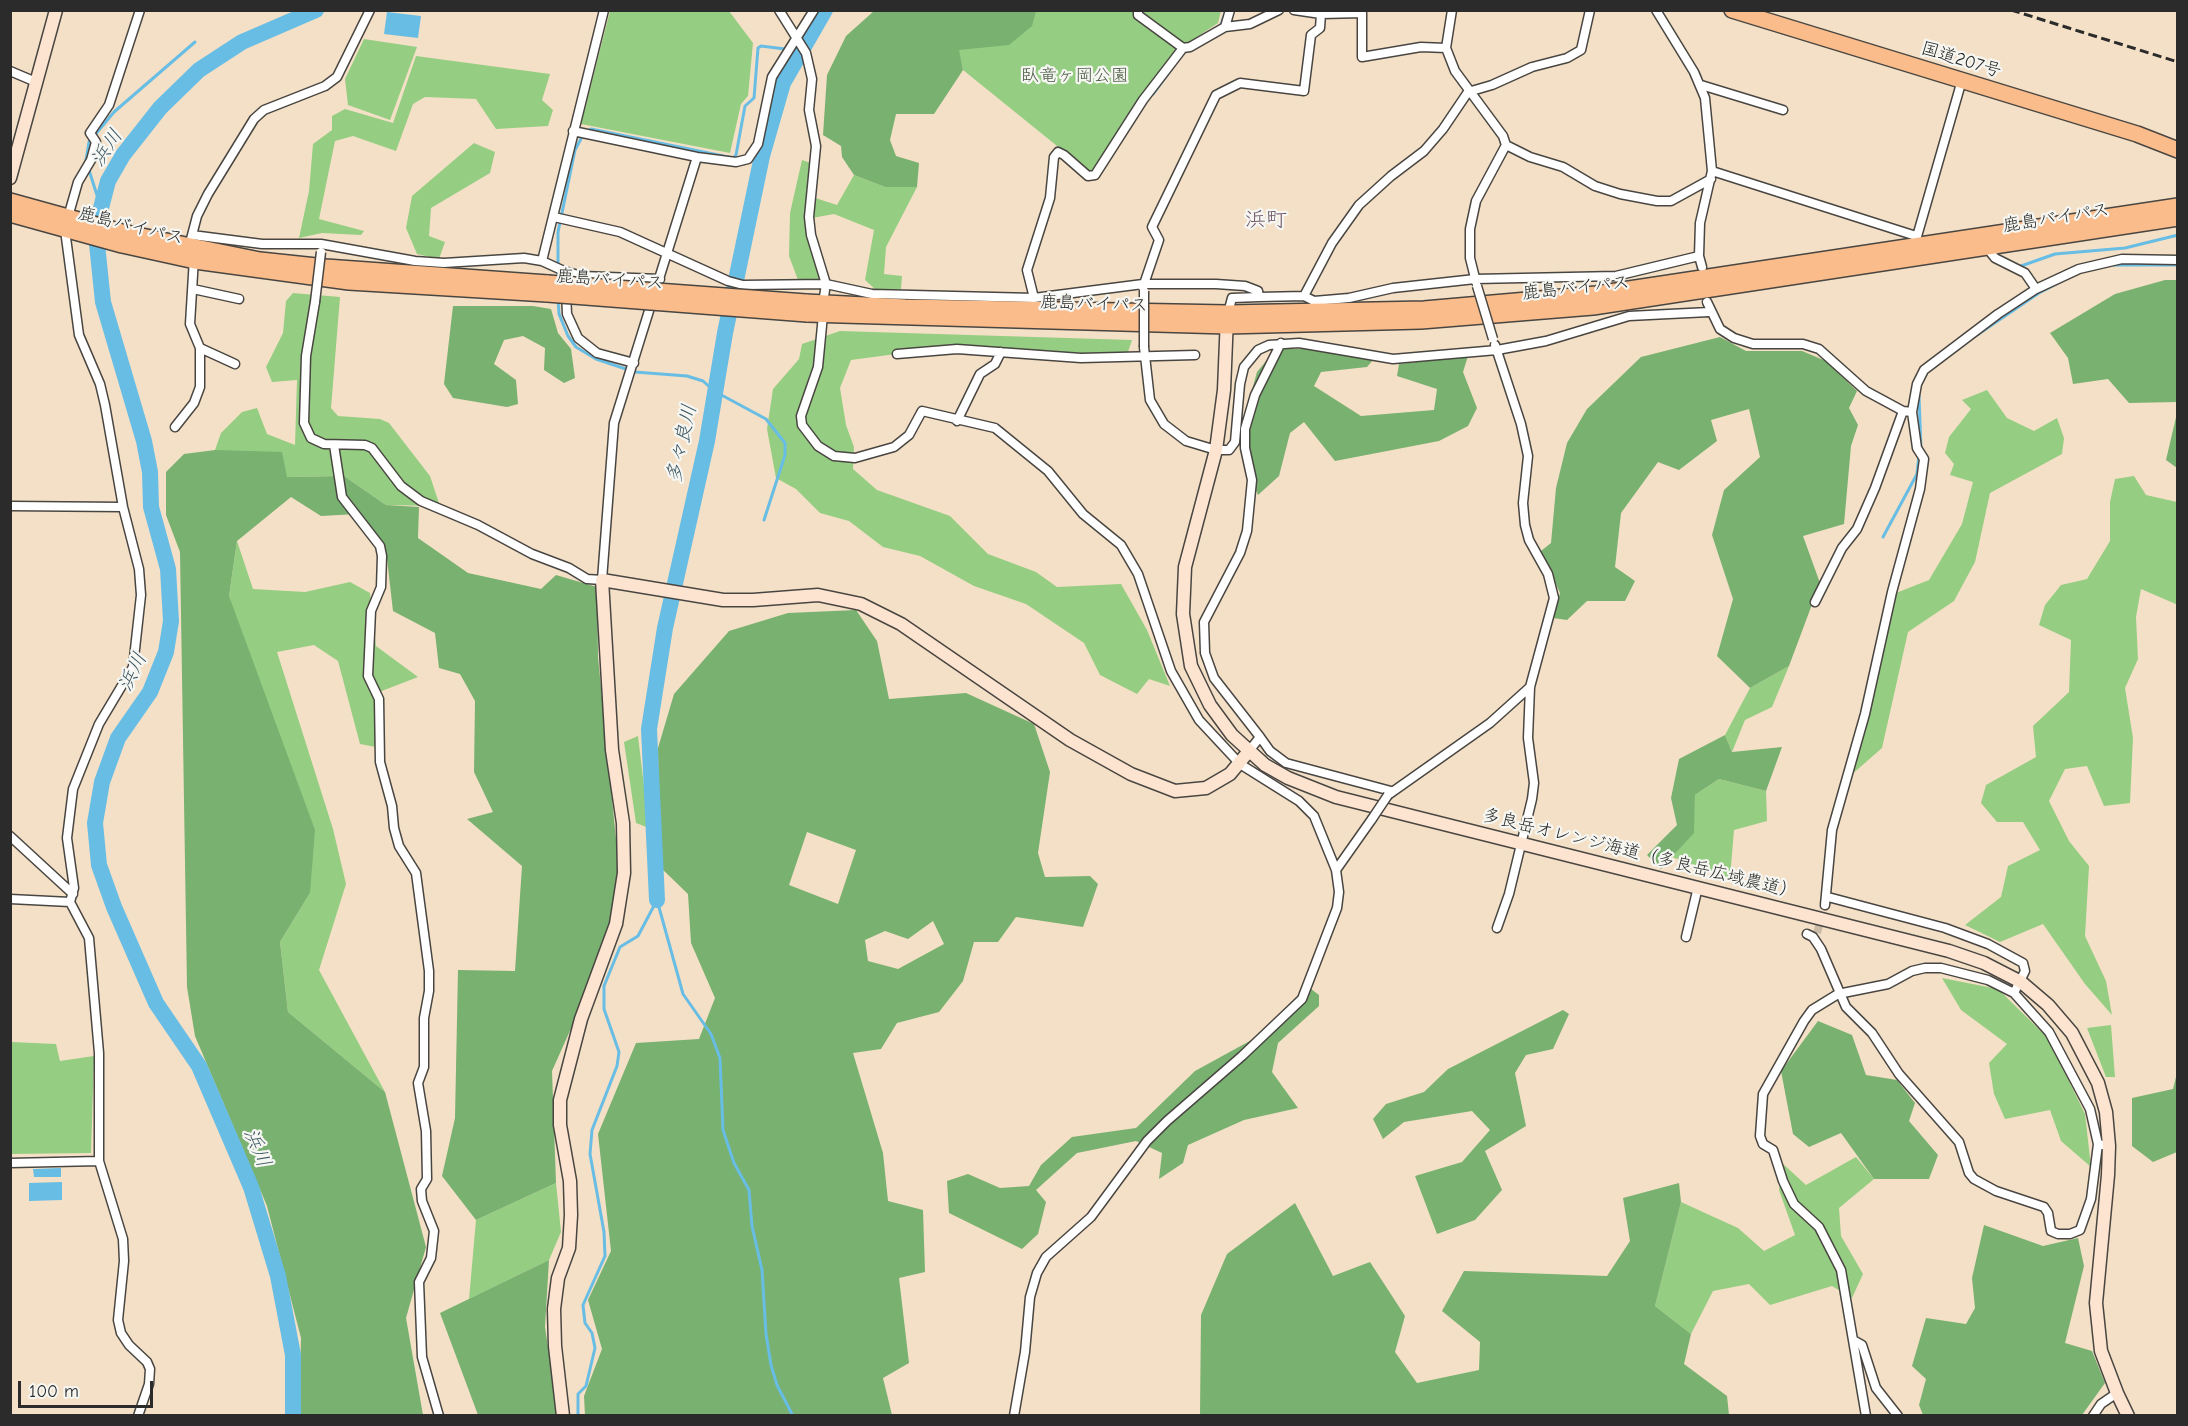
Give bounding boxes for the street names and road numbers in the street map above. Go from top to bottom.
street label: 国道207号 [1918,38,2004,82]
street label: 鹿島バイパス [2001,199,2111,237]
street label: 鹿島バイパス [76,202,186,250]
street label: 鹿島バイパス [555,265,665,295]
street label: 鹿島バイパス [1521,272,1631,304]
street label: 鹿島バイパス [1040,291,1148,317]
street label: 多良岳オレンジ海道（多良岳広域農道） [1480,804,1800,904]

